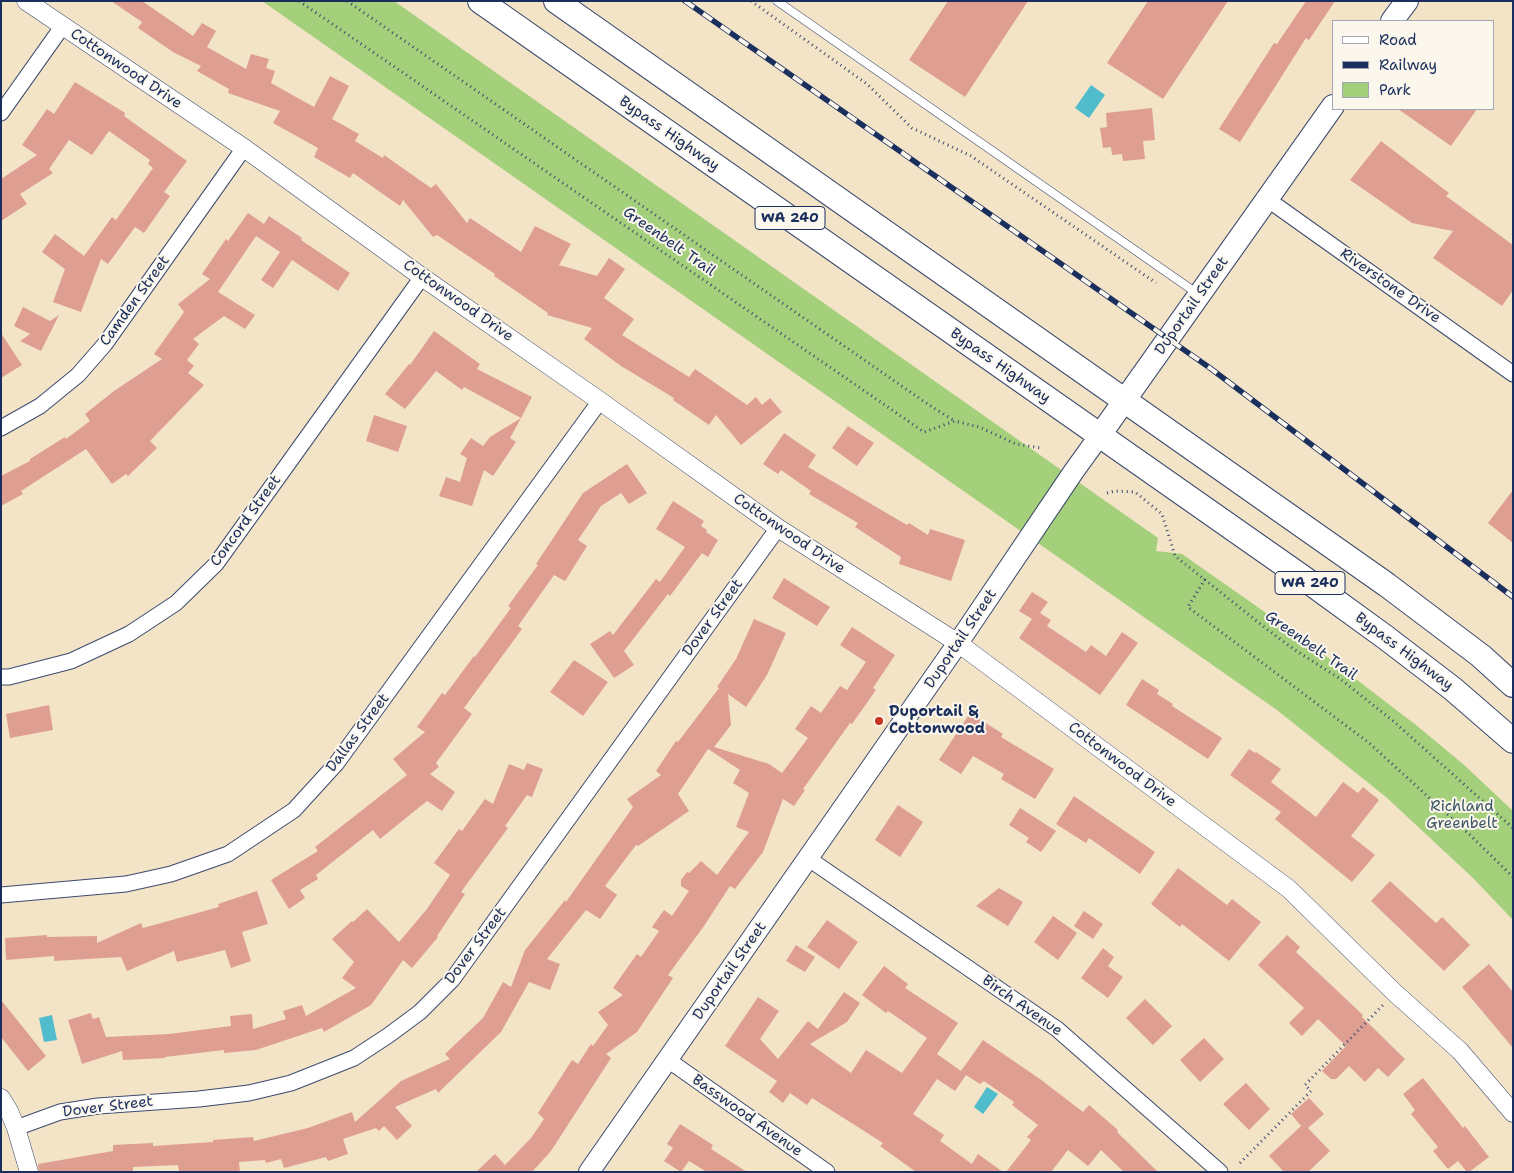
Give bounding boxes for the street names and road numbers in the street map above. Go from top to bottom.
street label: Cottonwood Drive [67,25,185,113]
street label: Bypass Highway [615,93,723,175]
street label: Greenbelt Trail [619,203,719,281]
road number: WA 240 [755,207,825,230]
street label: Riverstone Drive [1336,245,1444,327]
street label: Camden Street [96,252,174,350]
street label: Duportail Street [1151,253,1233,359]
street label: Cottonwood Drive [399,256,517,346]
street label: Bypass Highway [946,325,1054,407]
street label: Concord Street [207,472,285,570]
street label: Cottonwood Drive [730,490,848,578]
road number: WA 240 [1275,572,1345,594]
street label: Dover Street [679,576,747,660]
street label: Duportail Street [921,586,1001,692]
street label: Greenbelt Trail [1261,607,1361,685]
street label: Bypass Highway [1351,609,1457,695]
street label: Dallas Street [323,690,393,776]
street label: Cottonwood Drive [1064,718,1180,812]
street label: Dover Street [441,904,511,988]
street label: Duportail Street [689,918,771,1024]
street label: Birch Avenue [978,972,1066,1040]
street label: Basswood Avenue [688,1071,806,1161]
street label: Dover Street [62,1093,154,1121]

